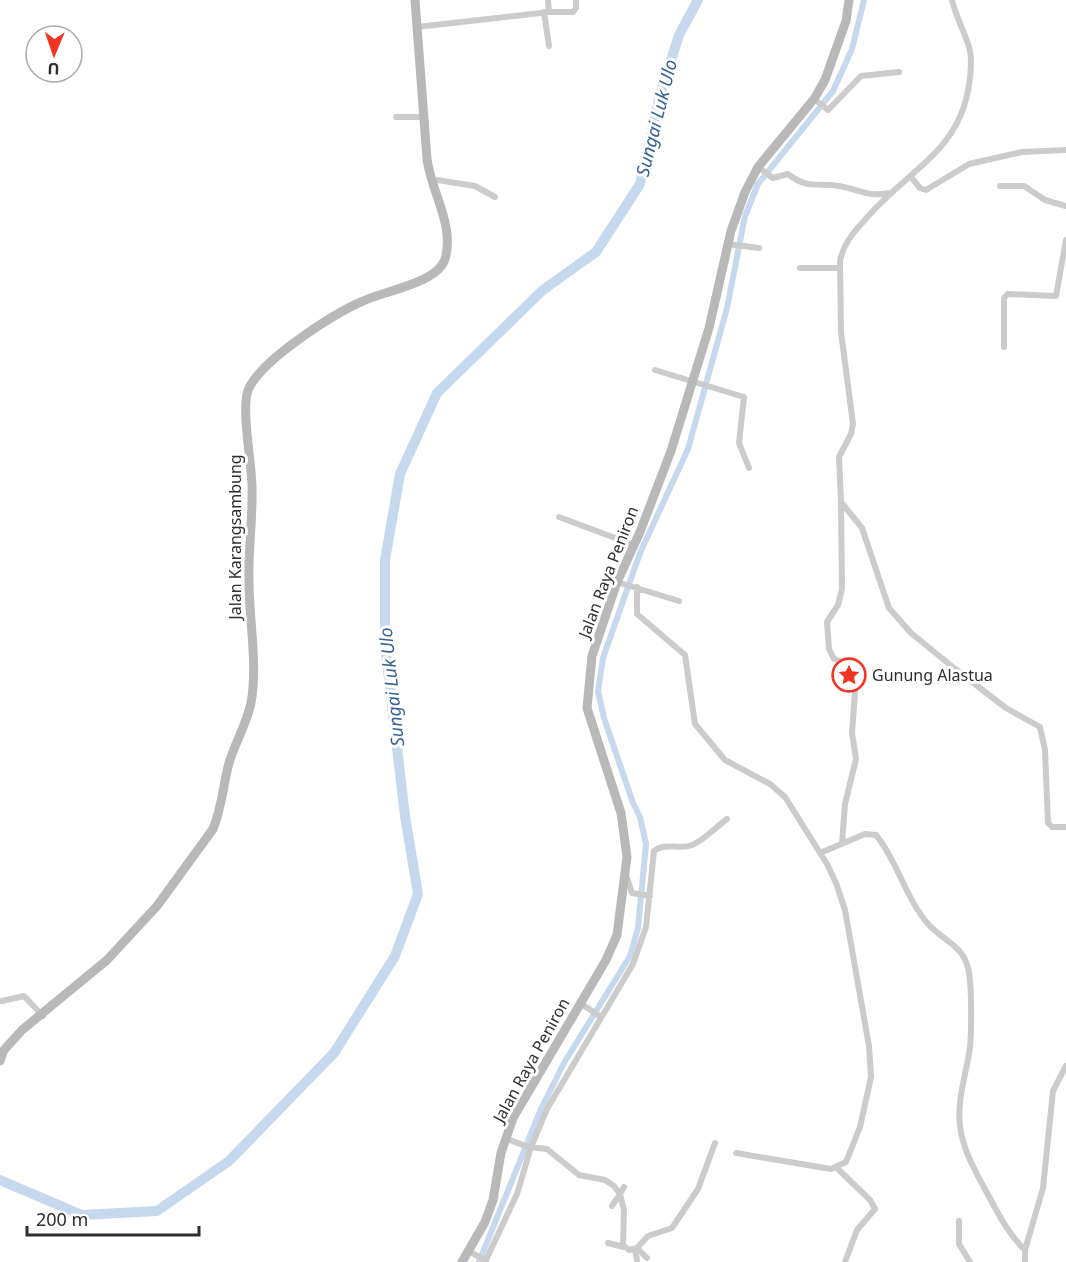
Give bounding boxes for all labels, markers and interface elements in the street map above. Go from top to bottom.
north arrow [24,24,84,84]
water label: Sungai Luk Ulo [630,57,682,179]
text: U [47,58,60,80]
street label: Jalan Karangsambung [224,454,246,622]
street label: Jalan Raya Peniron [572,503,643,643]
water label: Sungai Luk Ulo [373,626,409,748]
place icon: Gunung Alastua [831,657,867,693]
place label: Gunung Alastua [872,664,993,686]
street label: Jalan Raya Peniron [487,994,574,1128]
scale bar [27,1199,200,1237]
text: 200 m [36,1207,88,1231]

